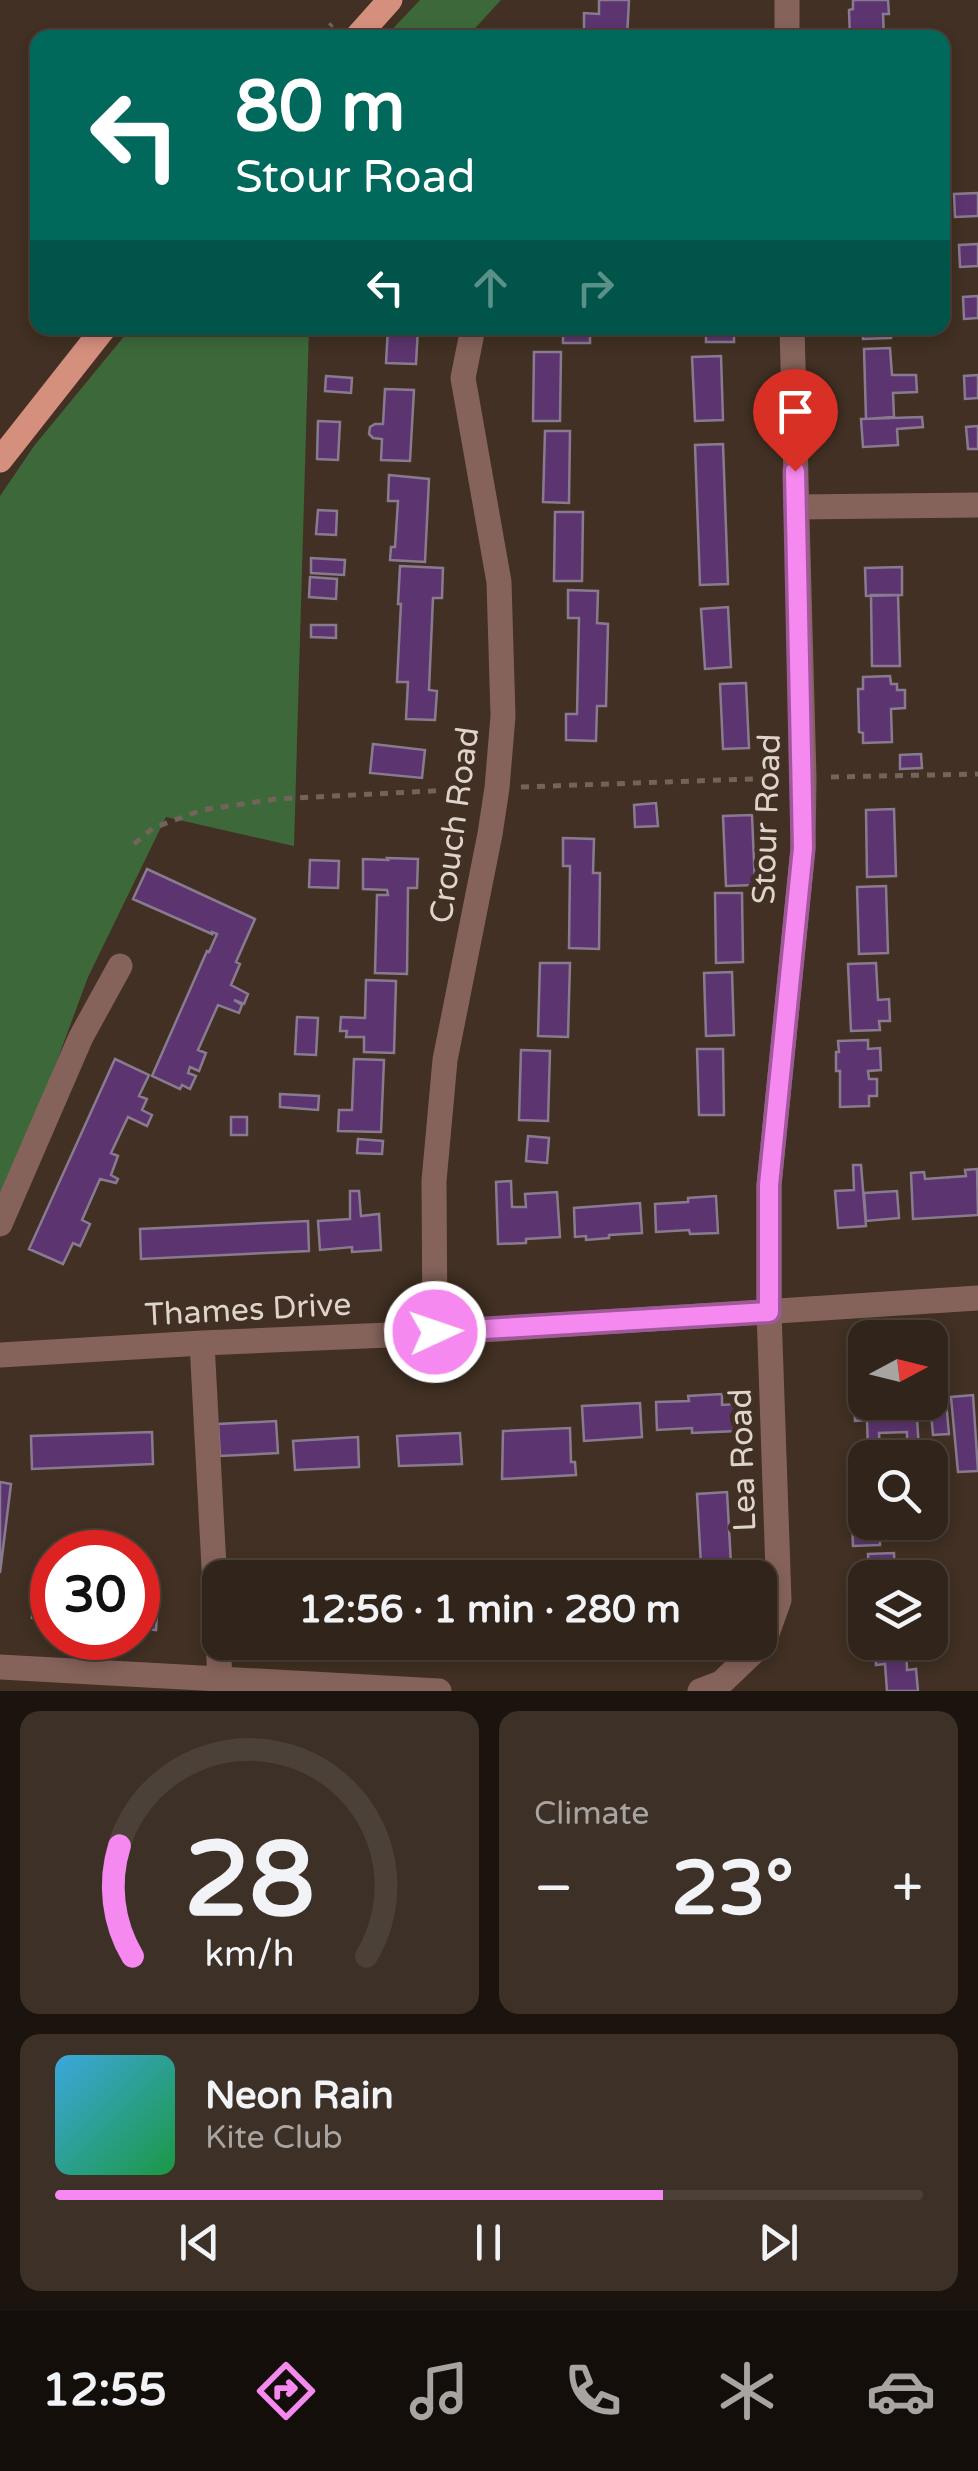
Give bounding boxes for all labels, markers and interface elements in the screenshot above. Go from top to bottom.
text: 80 m [235,66,405,150]
icon: left [70,70,200,200]
text: Stour Road [235,151,475,205]
icon: left [358,260,413,315]
icon: ahead [463,260,518,315]
icon: right [568,260,623,315]
pin [753,369,838,472]
icon: arrive [768,384,823,439]
street label: Crouch Road [422,724,488,926]
street label: Stour Road [745,733,789,905]
position arrow [383,1280,487,1384]
street label: Thames Drive [144,1286,352,1334]
north arrow [848,1320,948,1420]
map controls [848,1320,948,1660]
street label: Lea Road [722,1388,764,1532]
button: search [848,1440,948,1540]
speed limit sign: 30 [30,1530,160,1660]
button: layers [848,1560,948,1660]
text: 12:56 · 1 min · 280 m [298,1587,681,1633]
text: Climate [534,1795,649,1833]
text: 28 [184,1819,315,1944]
text: 23° [671,1844,794,1934]
text: − [534,1856,573,1922]
text: + [892,1856,923,1922]
text: km/h [205,1933,294,1976]
text: Neon Rain [205,2073,394,2119]
text: Kite Club [205,2119,343,2157]
icon: previous [172,2215,227,2270]
icon: pause [461,2215,516,2270]
icon: next [751,2215,806,2270]
icon: directions [251,2356,321,2426]
icon: music [404,2356,474,2426]
icon: phone [558,2356,628,2426]
icon: climate [712,2356,782,2426]
icon: car [866,2356,936,2426]
text: 12:55 [42,2364,167,2418]

